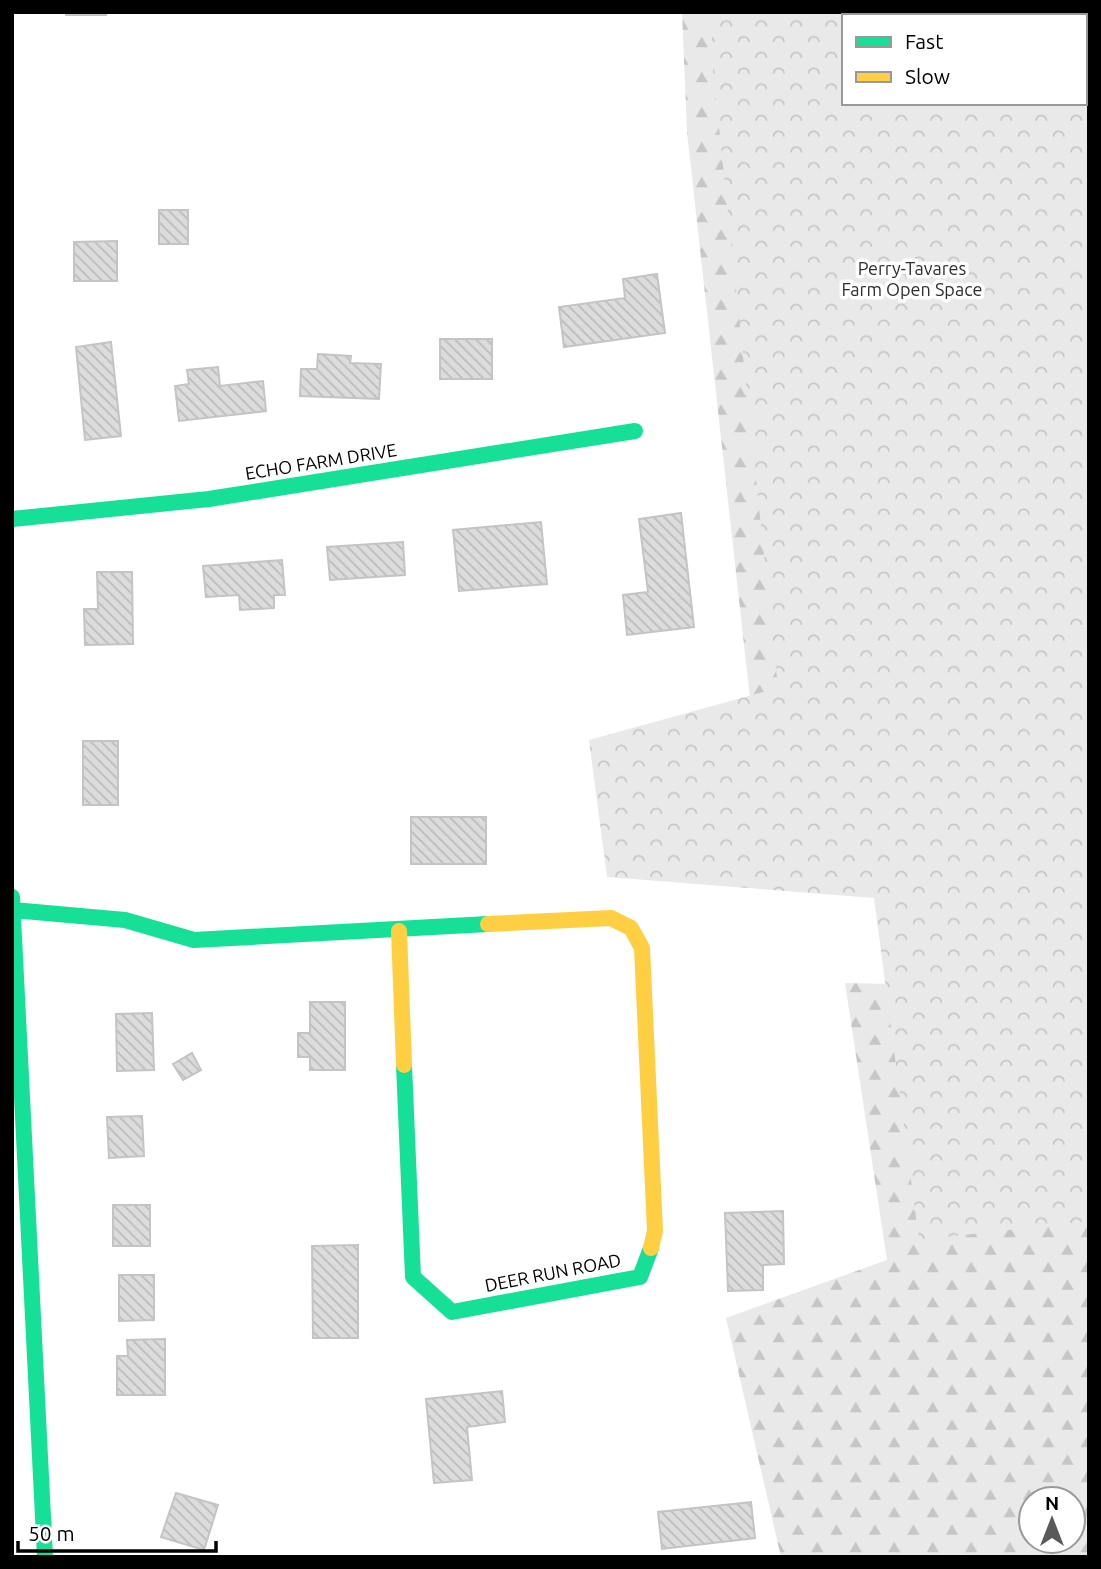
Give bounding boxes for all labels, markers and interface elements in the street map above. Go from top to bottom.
legend [842,14,1087,105]
text: Fast [905,29,943,53]
text: Slow [905,64,950,88]
park label: Perry-Tavares Farm Open Space [842,258,982,299]
street label: ECHO FARM DRIVE [244,439,398,483]
street label: DEER RUN ROAD [483,1249,623,1295]
north arrow [1017,1485,1087,1555]
text: N [1045,1492,1059,1514]
scale bar [18,1510,215,1554]
text: 50 m [28,1521,75,1545]

